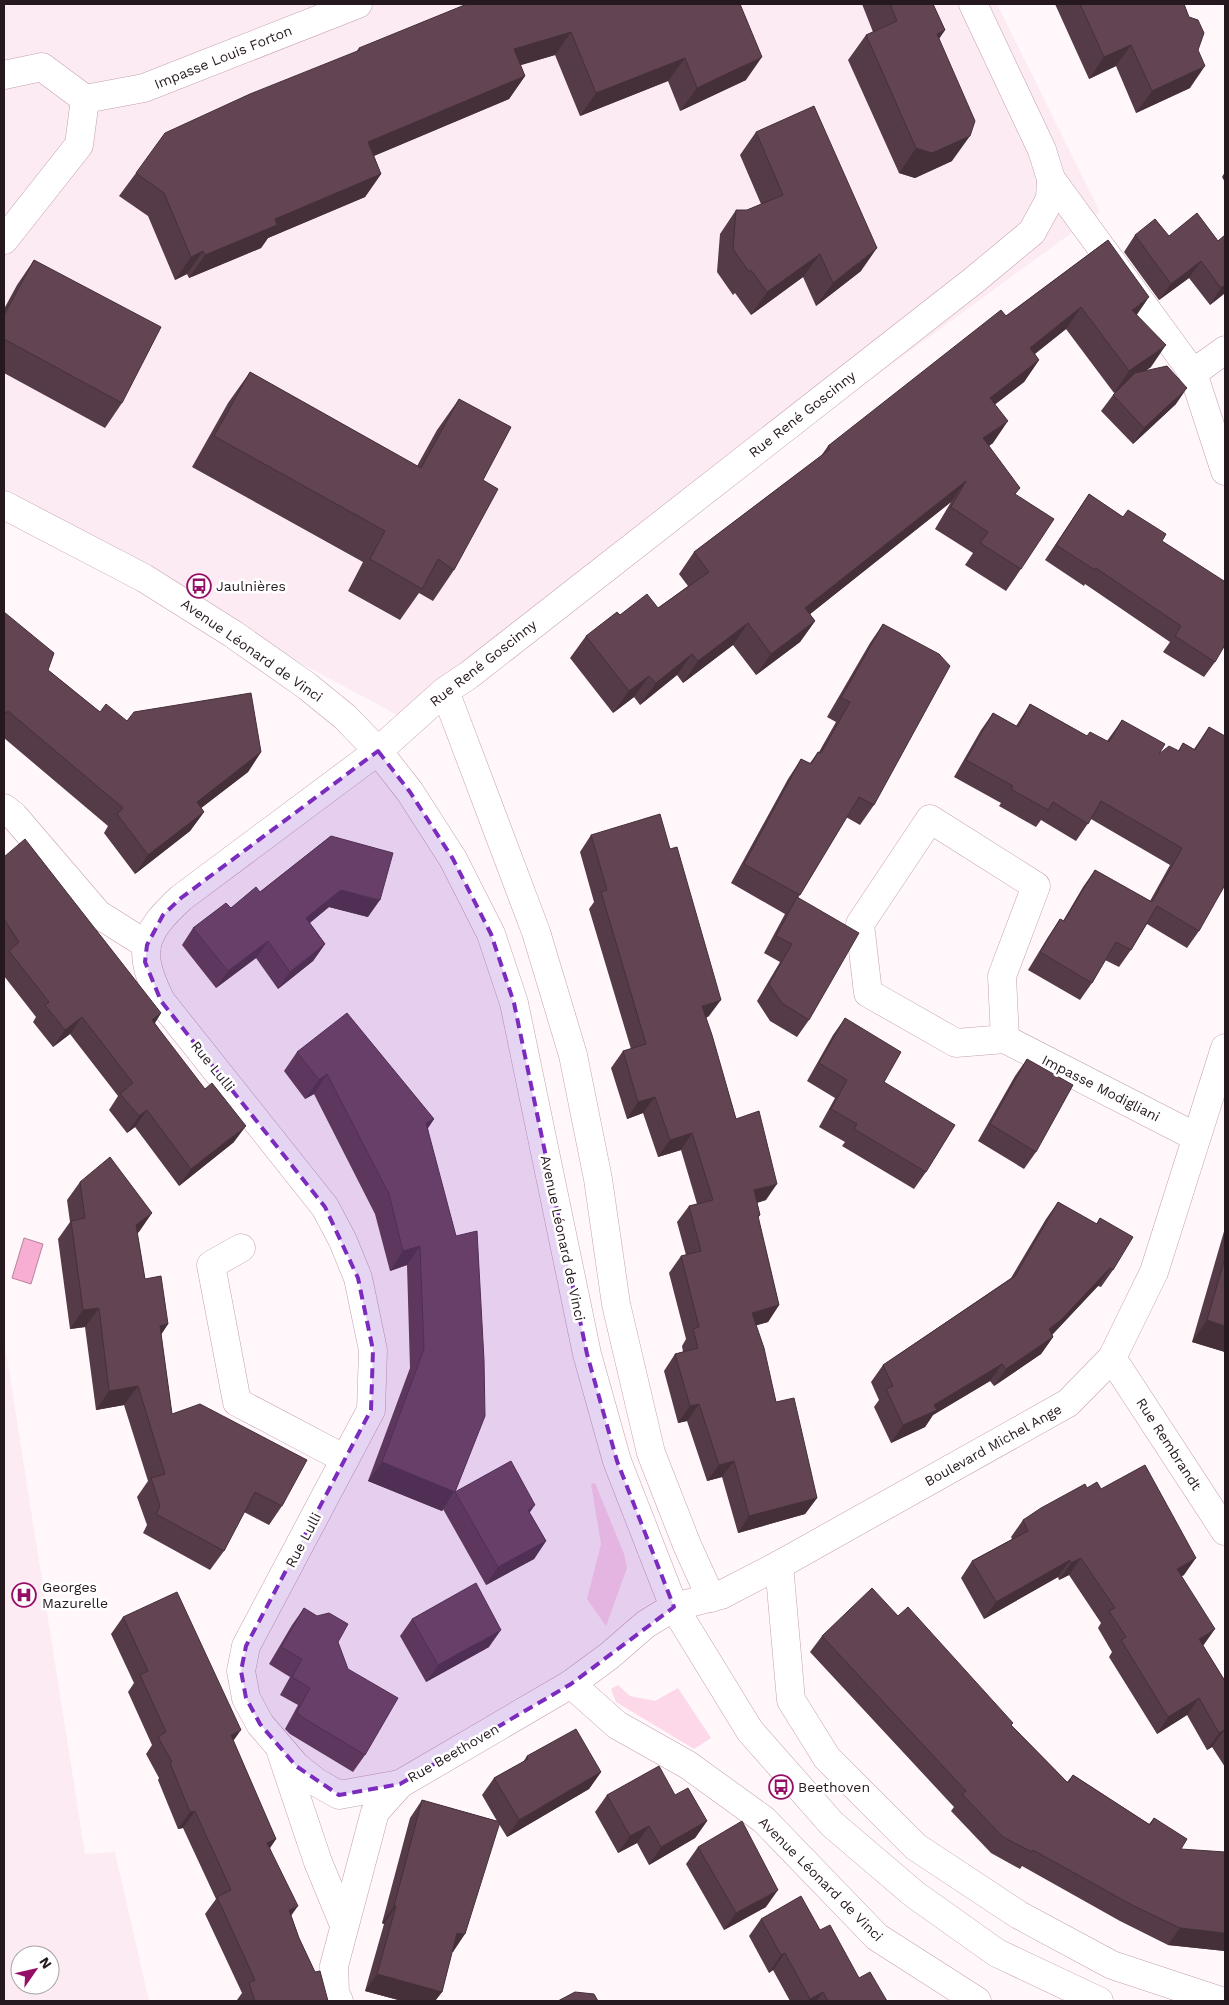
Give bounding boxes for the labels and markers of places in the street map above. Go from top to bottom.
bus stop icon: Jaulnières [186,573,212,599]
place label: Jaulnières [216,578,286,594]
place label: Georges Mazurelle [42,1579,108,1611]
hospital icon: Georges Mazurelle [11,1582,37,1608]
bus stop icon: Beethoven [768,1774,794,1800]
place label: Beethoven [798,1779,870,1795]

